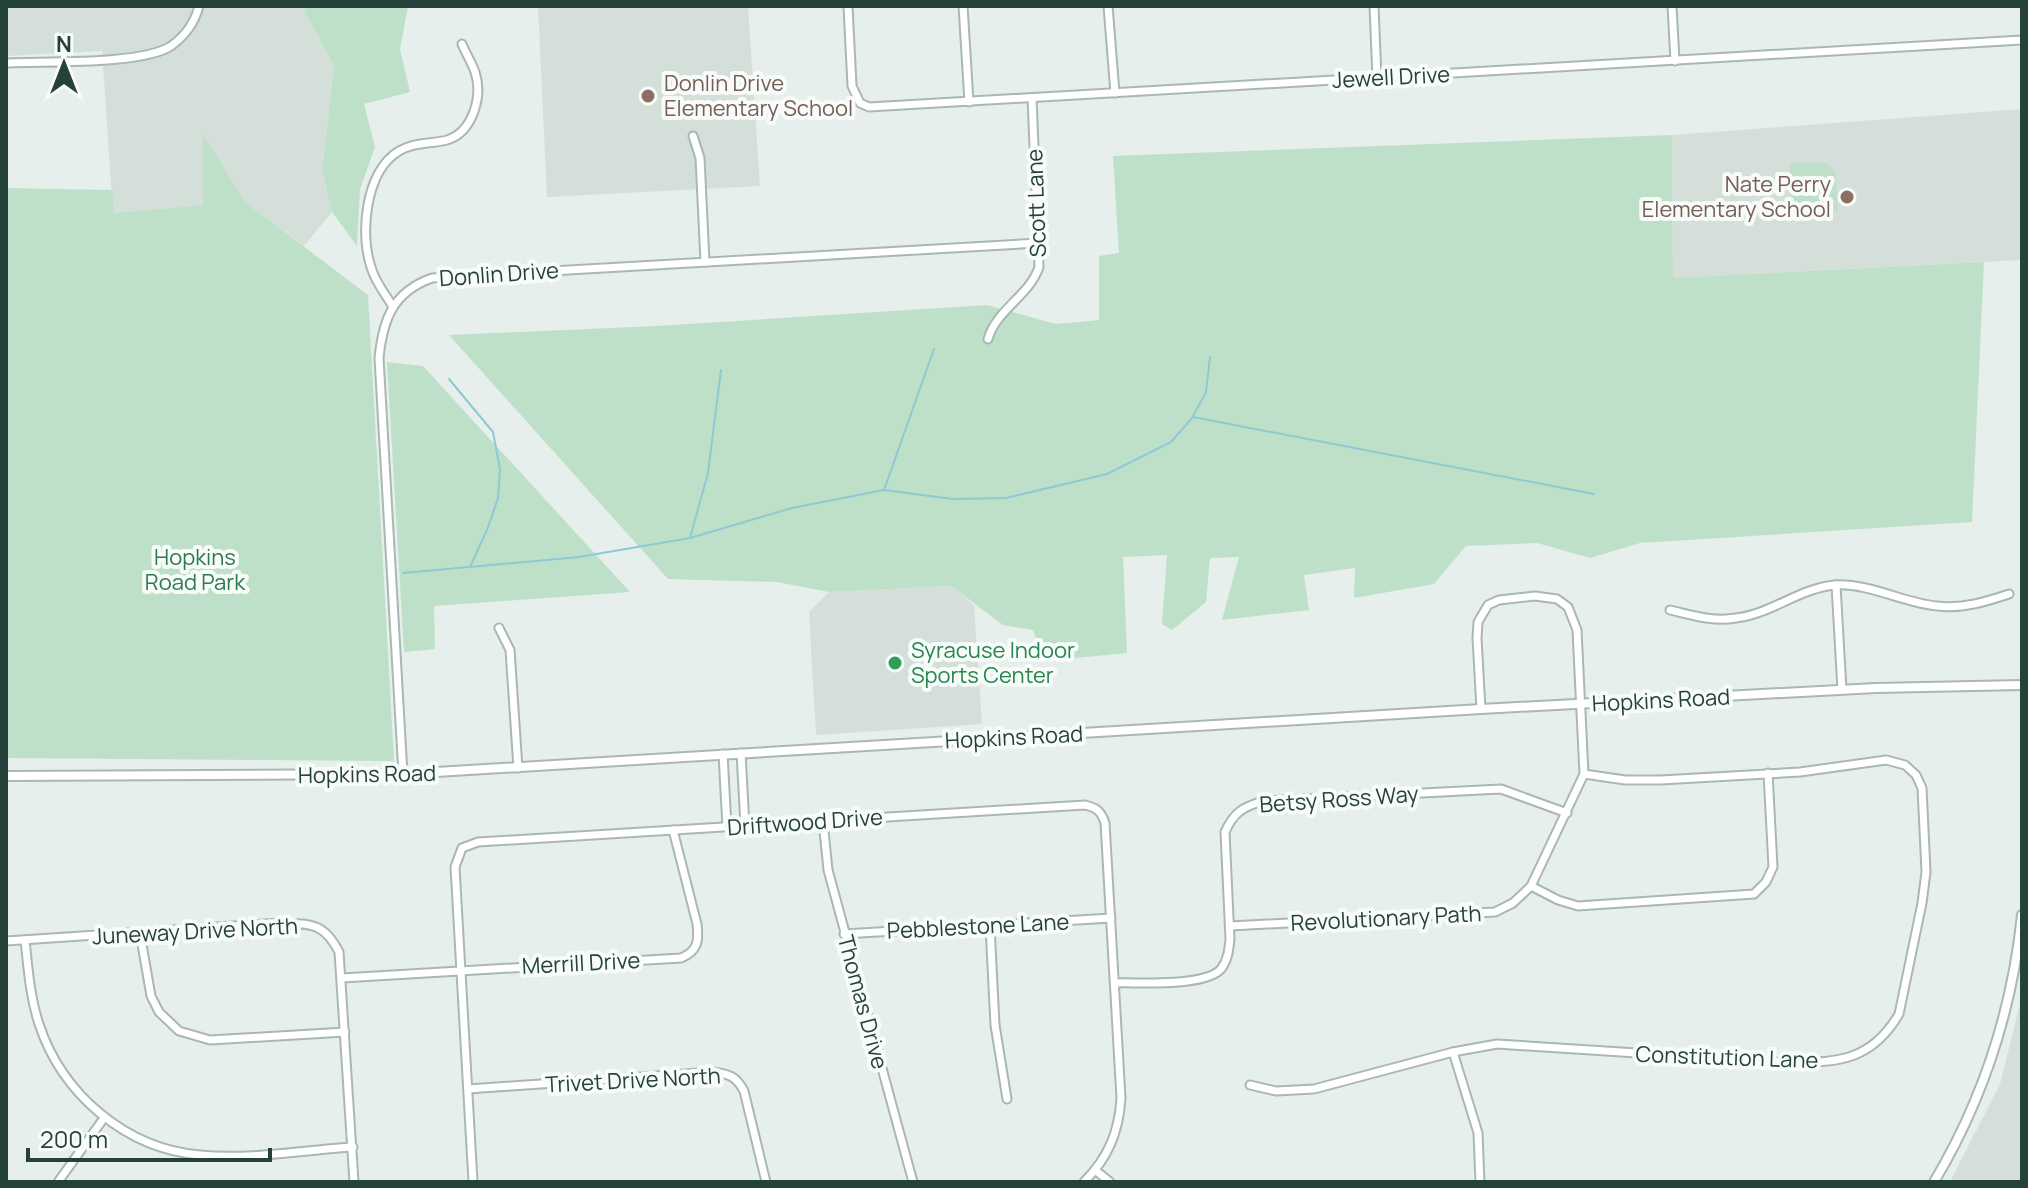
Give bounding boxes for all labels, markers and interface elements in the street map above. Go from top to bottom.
north arrow [24,24,104,104]
text: N [56,29,72,59]
street label: Jewell Drive [1331,59,1451,95]
place label: Donlin Drive Elementary School [664,68,853,123]
marker: Donlin Drive Elementary School [639,87,657,105]
street label: Scott Lane [1019,148,1053,258]
place label: Nate Perry Elementary School [1642,169,1831,224]
marker: Nate Perry Elementary School [1838,188,1856,206]
street label: Donlin Drive [438,255,560,293]
park label: Hopkins Road Park [145,542,246,597]
place label: Syracuse Indoor Sports Center [911,635,1075,690]
marker: Syracuse Indoor Sports Center [886,654,904,672]
street label: Hopkins Road [1591,681,1731,719]
street label: Hopkins Road [944,718,1084,756]
street label: Hopkins Road [298,758,436,790]
street label: Betsy Ross Way [1258,778,1420,820]
street label: Driftwood Drive [726,802,884,842]
street label: Revolutionary Path [1290,898,1482,938]
street label: Pebblestone Lane [886,906,1070,946]
street label: Juneway Drive North [91,911,299,951]
street label: Thomas Drive [831,932,895,1072]
street label: Merrill Drive [521,945,641,981]
street label: Constitution Lane [1635,1039,1819,1075]
street label: Trivet Drive North [545,1060,721,1100]
scale bar [28,1112,270,1162]
text: 200 m [40,1122,108,1155]

